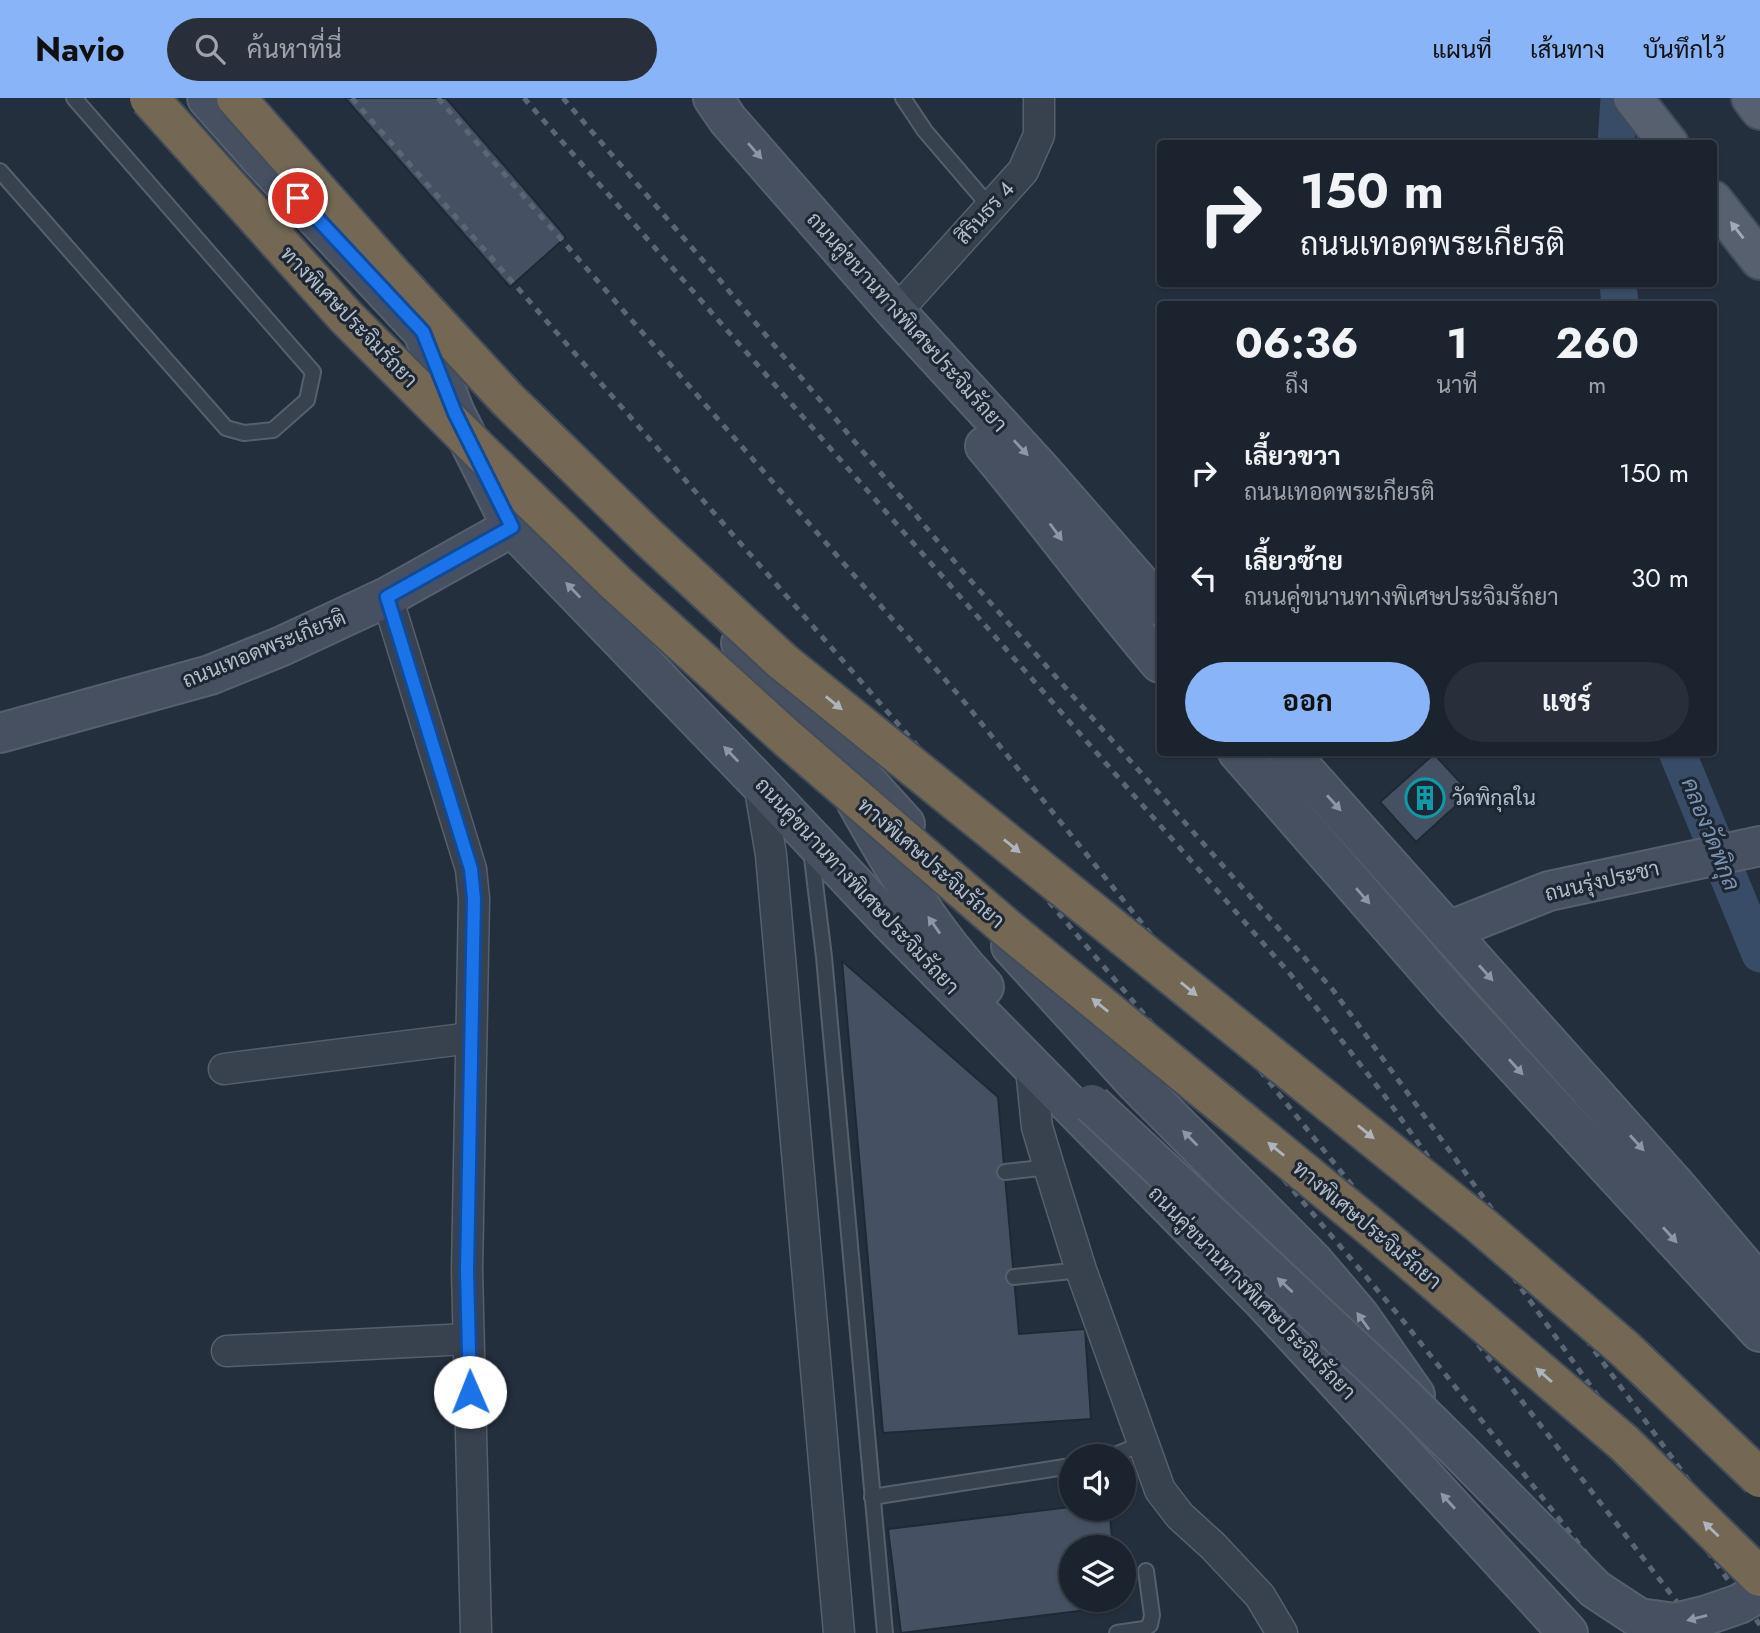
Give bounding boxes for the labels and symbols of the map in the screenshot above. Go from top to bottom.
one-way arrow [747,142,763,160]
pin [268,168,328,228]
street label: สิรินธร 4 [948,175,1022,251]
street label: ถนนคู่ขนานทางพิเศษประจิมรัถยา [800,205,1014,439]
one-way arrow [1730,221,1744,239]
street label: ทางพิเศษประจิมรัถยา [274,240,424,394]
one-way arrow [1013,439,1029,456]
one-way arrow [1048,523,1062,541]
one-way arrow [566,582,582,599]
street label: ถนนเทอดพระเกียรติ [178,602,350,696]
one-way arrow [825,696,843,711]
one-way arrow [723,745,740,762]
street label: ถนนคู่ขนานทางพิเศษประจิมรัถยา [748,771,966,1001]
water label: คลองวัดพิกุล [1673,772,1749,896]
building icon: วัดพิกุลใน [1404,777,1446,819]
place label: วัดพิกุลใน [1452,783,1536,813]
street label: ทางพิเศษประจิมรัถยา [851,791,1011,935]
one-way arrow [1326,794,1342,812]
one-way arrow [1003,838,1020,853]
street label: ถนนรุ่งประชา [1542,853,1662,909]
one-way arrow [1355,887,1371,904]
one-way arrow [927,916,941,934]
one-way arrow [1478,964,1493,981]
one-way arrow [1180,981,1197,996]
one-way arrow [1092,998,1109,1013]
one-way arrow [1508,1058,1524,1075]
one-way arrow [1357,1124,1374,1139]
one-way arrow [1182,1129,1199,1146]
one-way arrow [1629,1134,1644,1151]
one-way arrow [1268,1142,1286,1157]
street label: ทางพิเศษประจิมรัถยา [1286,1154,1448,1296]
street label: ถนนคู่ขนานทางพิเศษประจิมรัถยา [1141,1179,1363,1407]
one-way arrow [1662,1226,1678,1244]
one-way arrow [1276,1277,1294,1293]
one-way arrow [1356,1312,1370,1330]
position arrow [433,1355,507,1429]
one-way arrow [1535,1367,1553,1383]
one-way arrow [1441,1493,1457,1510]
one-way arrow [1703,1520,1720,1537]
one-way arrow [1686,1612,1708,1623]

